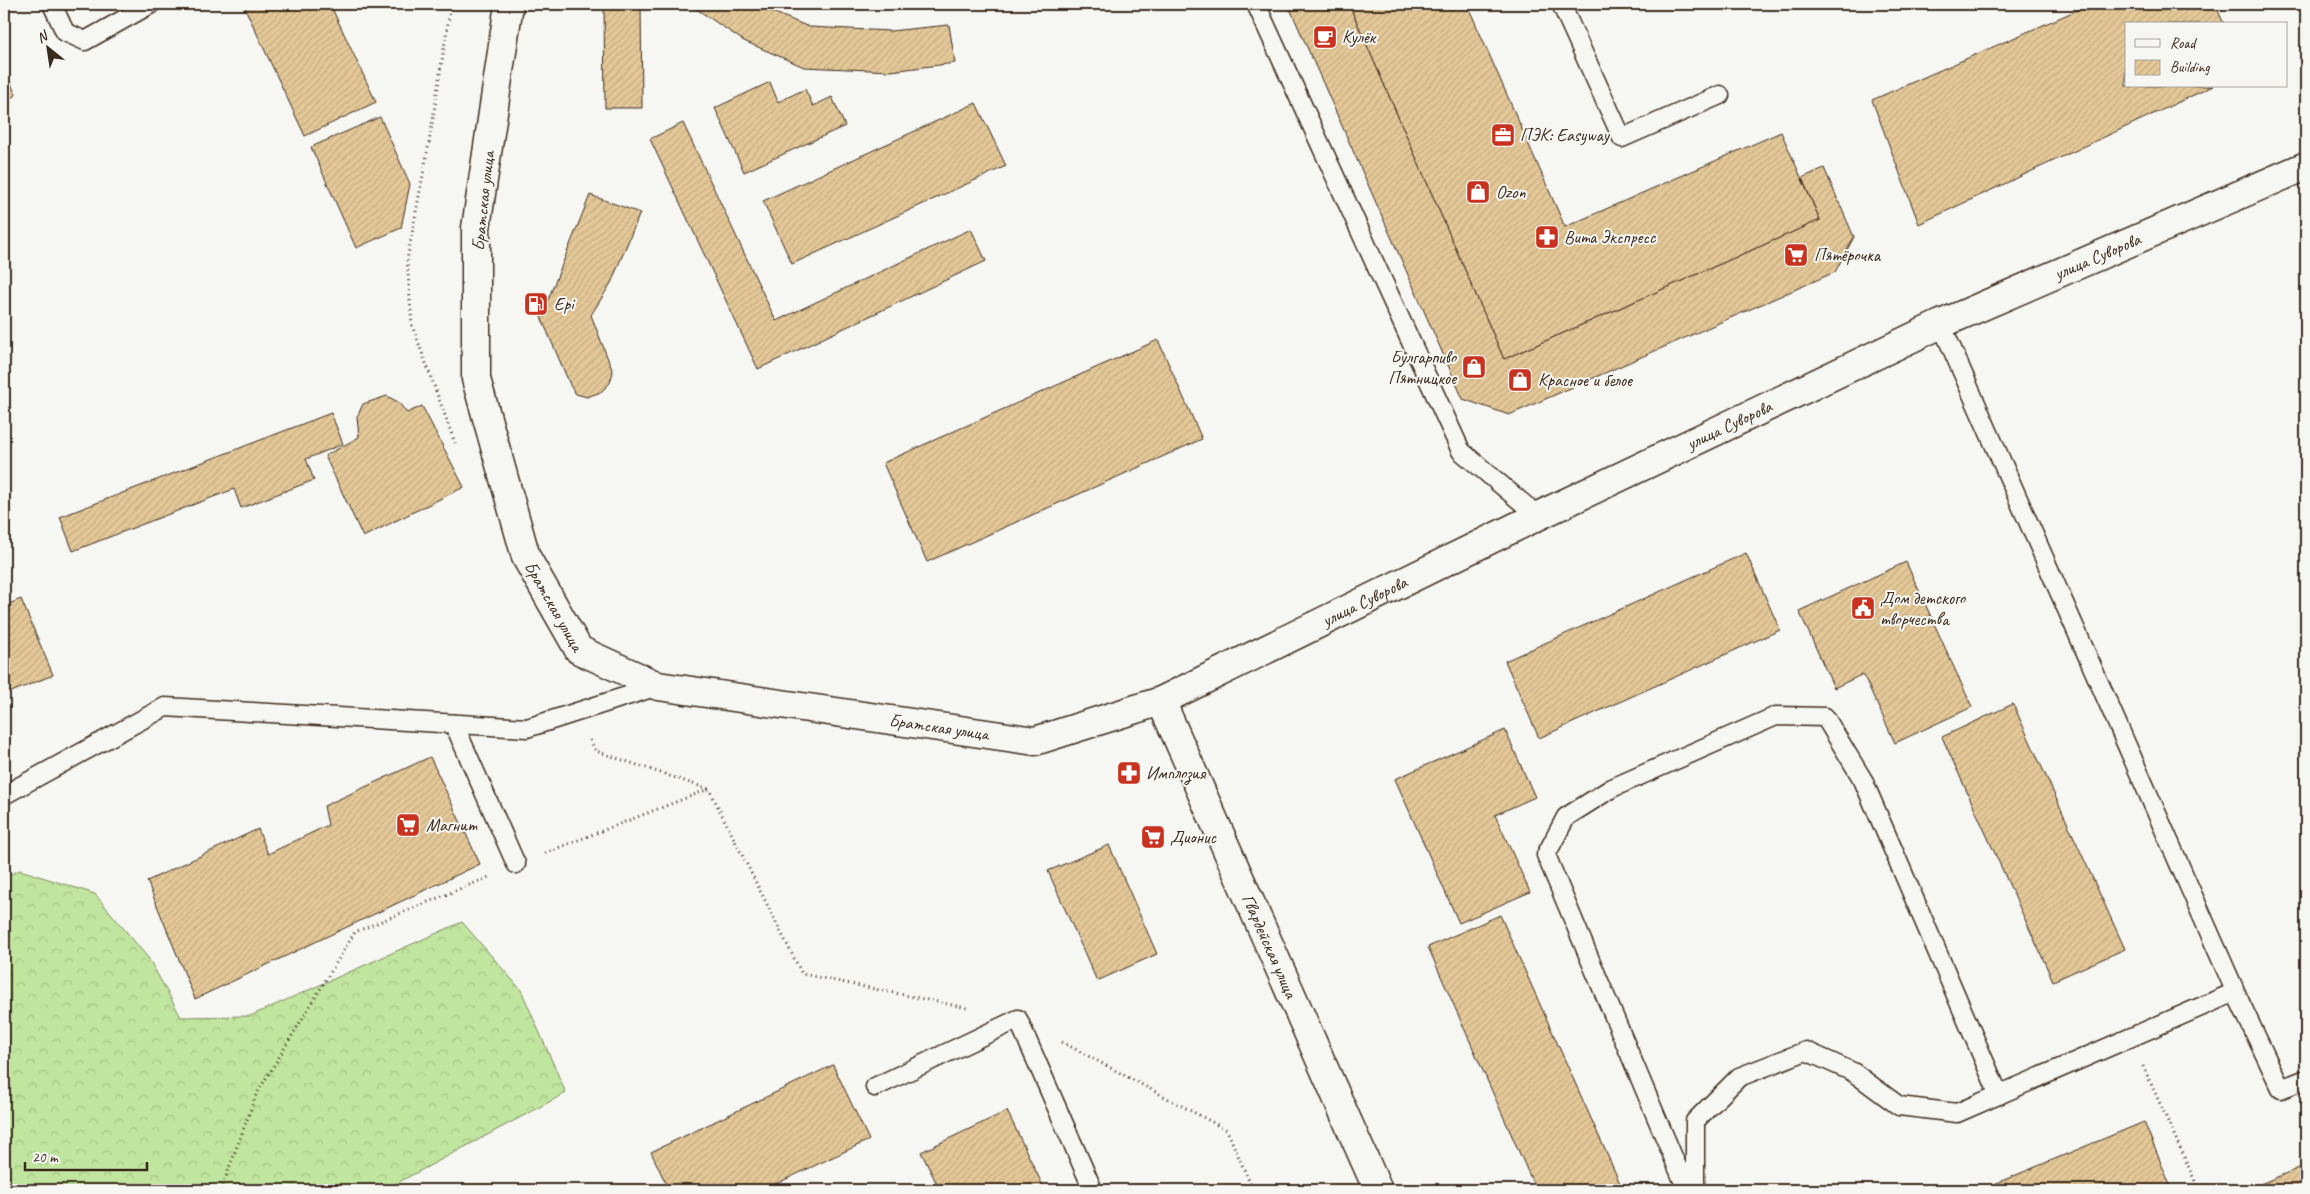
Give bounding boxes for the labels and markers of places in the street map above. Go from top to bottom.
cafe icon: Кулёк [1312,24,1338,50]
place label: Кулёк [1342,26,1378,48]
office icon: ПЭК: Easyway [1490,122,1516,148]
place label: ПЭК: Easyway [1520,124,1611,146]
shop icon: Ozon [1465,179,1491,205]
place label: Ozon [1496,181,1526,203]
pharmacy icon: Вита Экспресс [1534,224,1560,250]
place label: Вита Экспресс [1564,226,1657,248]
supermarket icon: Пятёрочка [1783,242,1809,268]
place label: Пятёрочка [1814,244,1882,266]
fuel station icon: Epi [523,291,549,317]
place label: Epi [554,293,576,315]
place label: Булгарпиво Пятницкое [1388,346,1458,389]
shop icon: Булгарпиво Пятницкое [1461,354,1487,380]
shop icon: Красное и белое [1507,367,1533,393]
place label: Красное и белое [1538,369,1633,391]
place label: Дом детского творчества [1880,587,1967,630]
public building icon: Дом детского творчества [1850,595,1876,621]
pharmacy icon: Имплозия [1116,760,1142,786]
place label: Имплозия [1146,762,1207,785]
supermarket icon: Магнит [395,812,421,838]
place label: Магнит [426,814,478,836]
supermarket icon: Дионис [1140,824,1166,850]
place label: Дионис [1170,826,1216,848]

